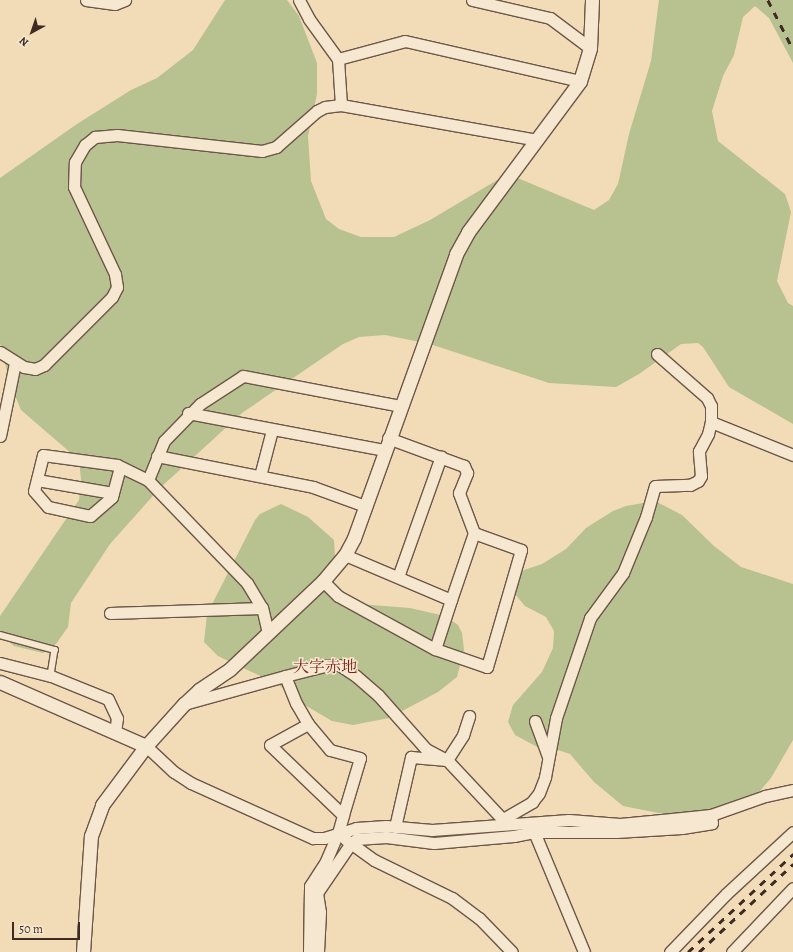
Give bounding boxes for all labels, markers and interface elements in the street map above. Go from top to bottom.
north arrow [12,12,52,52]
text: N [16,33,32,50]
district label: 大字赤地 [293,657,357,677]
scale bar [14,914,82,940]
text: 50 m [19,921,43,937]

